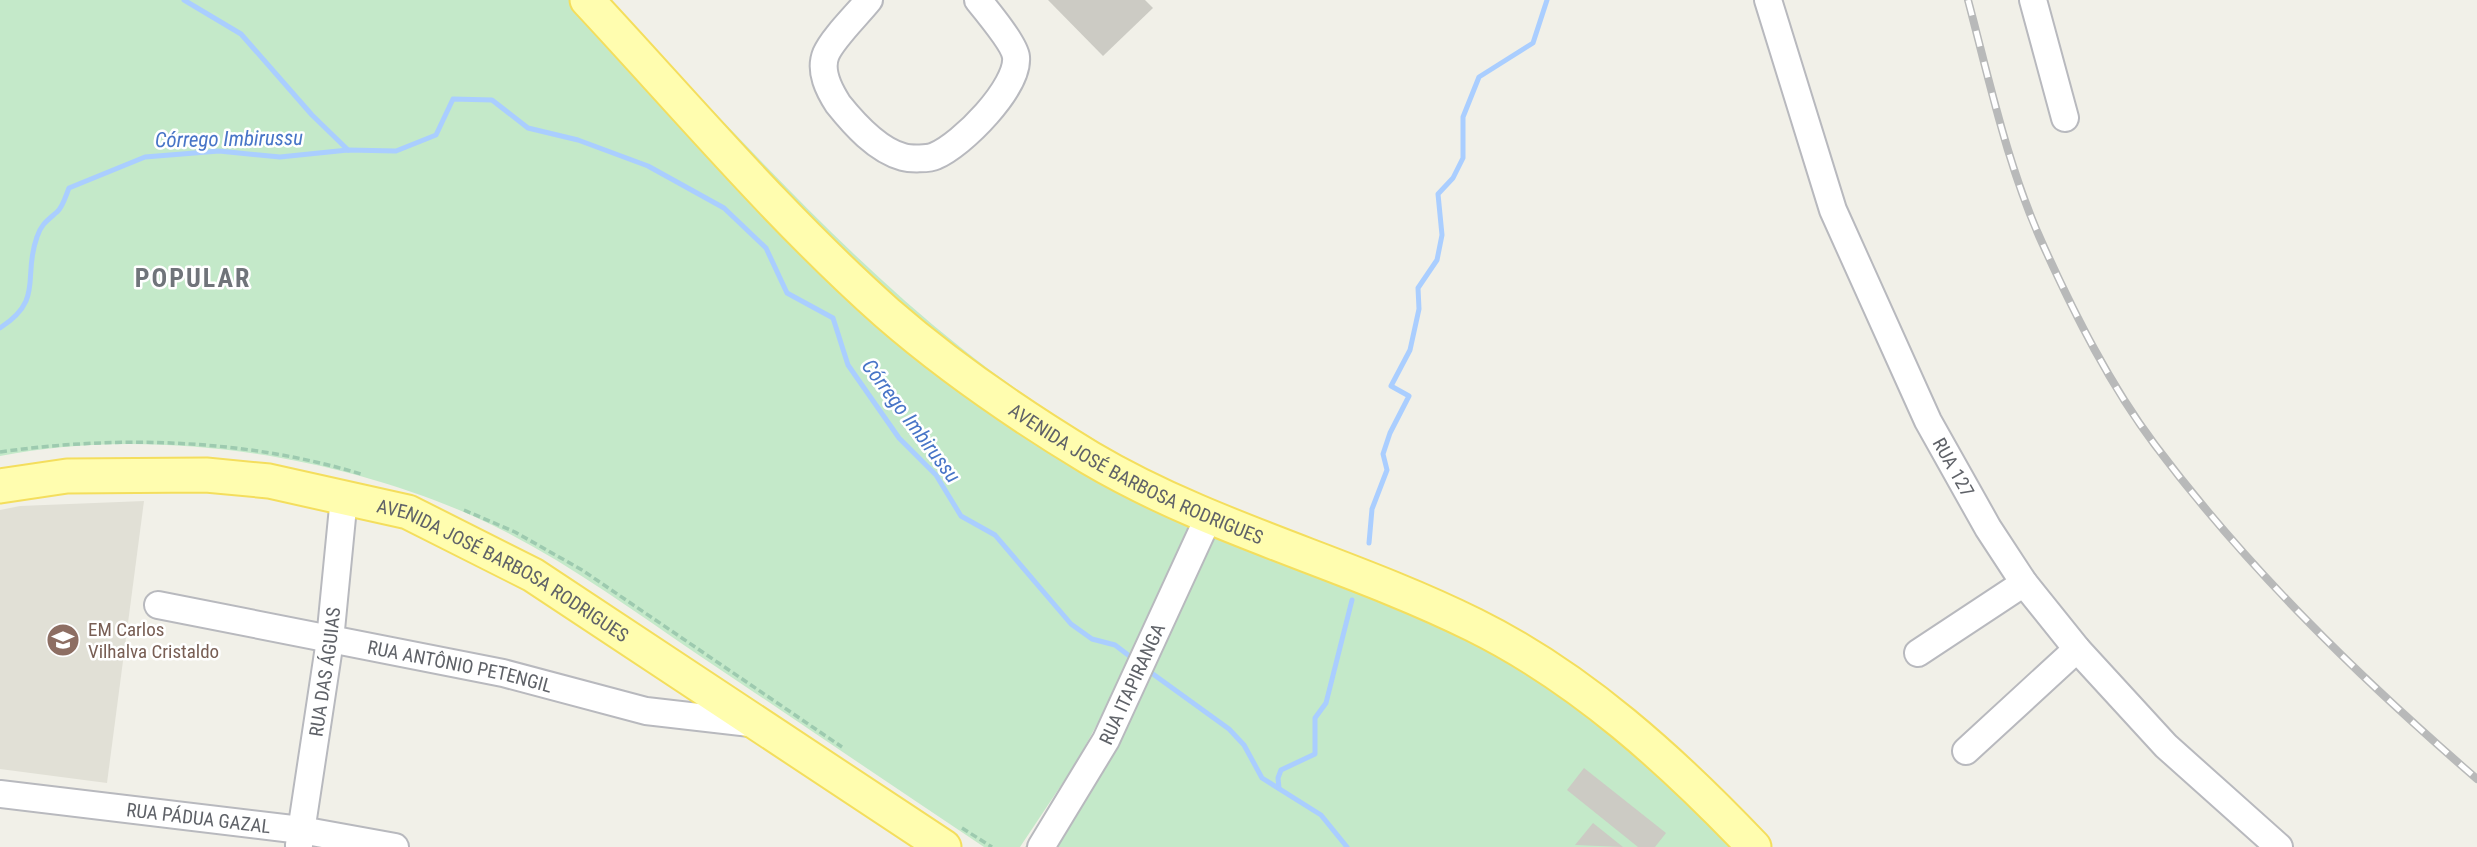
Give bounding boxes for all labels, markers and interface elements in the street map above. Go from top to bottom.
water label: Córrego Imbirussu [155,126,303,152]
district label: POPULAR [135,263,251,293]
water label: Córrego Imbirussu [857,355,965,488]
street label: AVENIDA JOSÉ BARBOSA RODRIGUES [1005,398,1267,549]
street label: RUA 127 [1928,433,1980,501]
street label: AVENIDA JOSÉ BARBOSA RODRIGUES [375,494,633,647]
street label: RUA DAS ÁGUIAS [304,606,345,738]
place label: EM Carlos Vilhalva Cristaldo [88,618,219,663]
street label: RUA ITAPIRANGA [1094,620,1170,748]
school or university icon: EM Carlos Vilhalva Cristaldo [44,621,82,659]
street label: RUA ANTÔNIO PETENGIL [366,635,555,697]
street label: RUA PÁDUA GAZAL [125,798,272,838]

